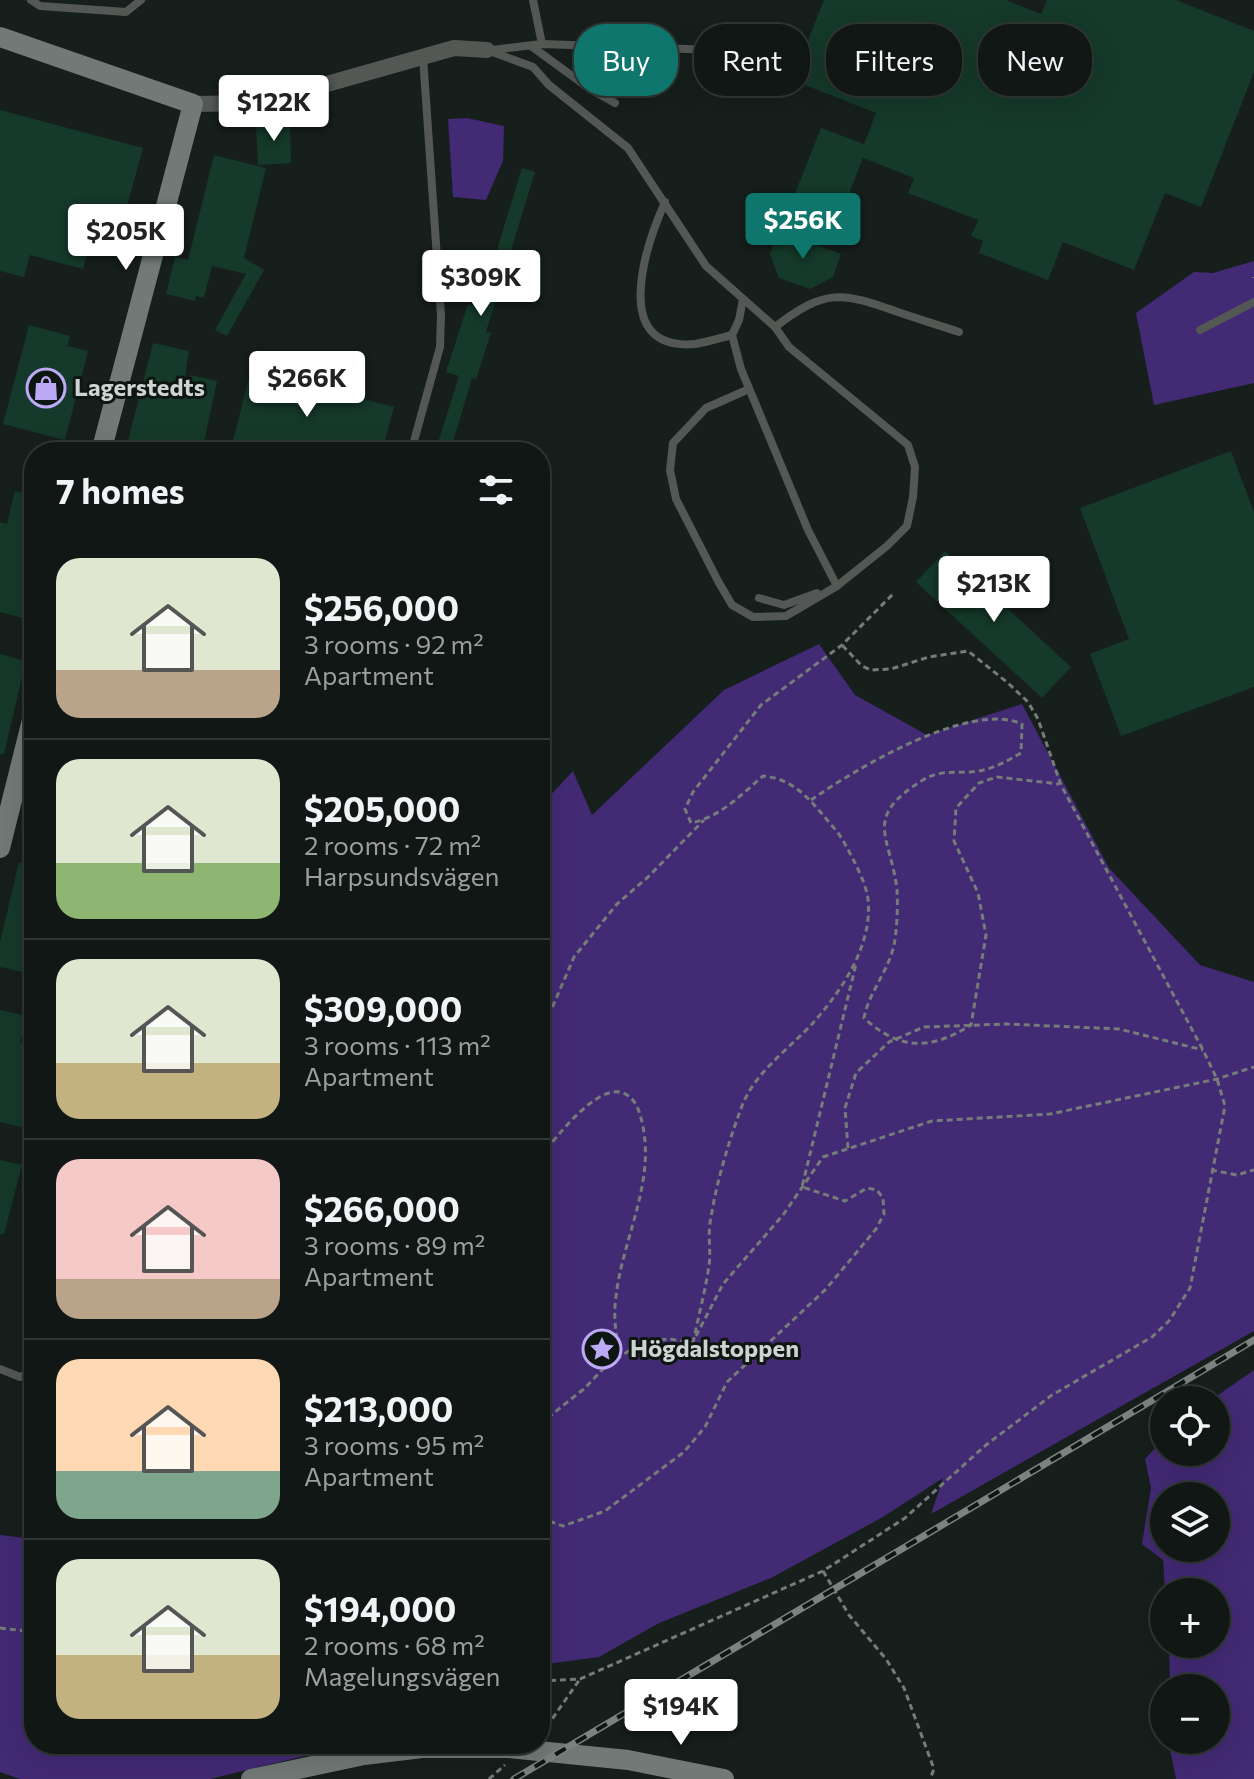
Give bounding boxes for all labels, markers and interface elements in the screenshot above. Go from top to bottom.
chip: Buy [574,24,678,96]
chip: Rent [694,24,810,96]
chip: Filters [826,24,962,96]
chip: New [978,24,1092,96]
pin: $122K [218,75,330,143]
text: $122K [237,85,311,116]
pin: $256K [747,193,859,261]
text: $256K [763,203,843,234]
pin: $205K [70,204,182,272]
text: $205K [86,214,166,245]
pin: $309K [425,250,537,318]
text: $309K [440,260,522,291]
pin: $266K [251,351,363,419]
text: $266K [267,361,347,392]
shop icon: Lagerstedts [25,367,67,409]
place label: Lagerstedts [74,372,205,401]
icon: filters [474,468,518,512]
text: 7 homes [56,469,185,511]
pin: $213K [938,556,1050,624]
text: $213K [957,566,1031,597]
text: $256,000 [304,586,459,628]
icon: home [120,590,216,686]
text: 3 rooms · 92 m² [304,628,484,659]
text: Apartment [304,659,434,690]
text: $205,000 [304,787,460,829]
icon: home [120,791,216,887]
text: 2 rooms · 72 m² [304,829,481,860]
text: Harpsundsvägen [304,860,499,891]
text: $309,000 [304,987,462,1029]
icon: home [120,991,216,1087]
text: 3 rooms · 113 m² [304,1029,491,1060]
text: Apartment [304,1060,434,1091]
text: $266,000 [304,1187,460,1229]
icon: home [120,1191,216,1287]
text: 3 rooms · 89 m² [304,1229,485,1260]
text: Apartment [304,1260,434,1291]
place icon: Högdalstoppen [581,1328,623,1370]
place label: Högdalstoppen [630,1333,799,1362]
map controls [1150,1386,1230,1754]
button: locate [1150,1386,1230,1466]
text: $213,000 [304,1387,453,1429]
icon: home [120,1391,216,1487]
text: 3 rooms · 95 m² [304,1429,484,1460]
text: Apartment [304,1460,434,1491]
button: layers [1150,1482,1230,1562]
button: + [1150,1578,1230,1658]
text: $194,000 [304,1587,456,1629]
icon: home [120,1591,216,1687]
text: 2 rooms · 68 m² [304,1629,485,1660]
text: Magelungsvägen [304,1660,500,1691]
button: − [1150,1674,1230,1754]
pin: $194K [625,1679,737,1747]
text: $194K [643,1689,719,1720]

